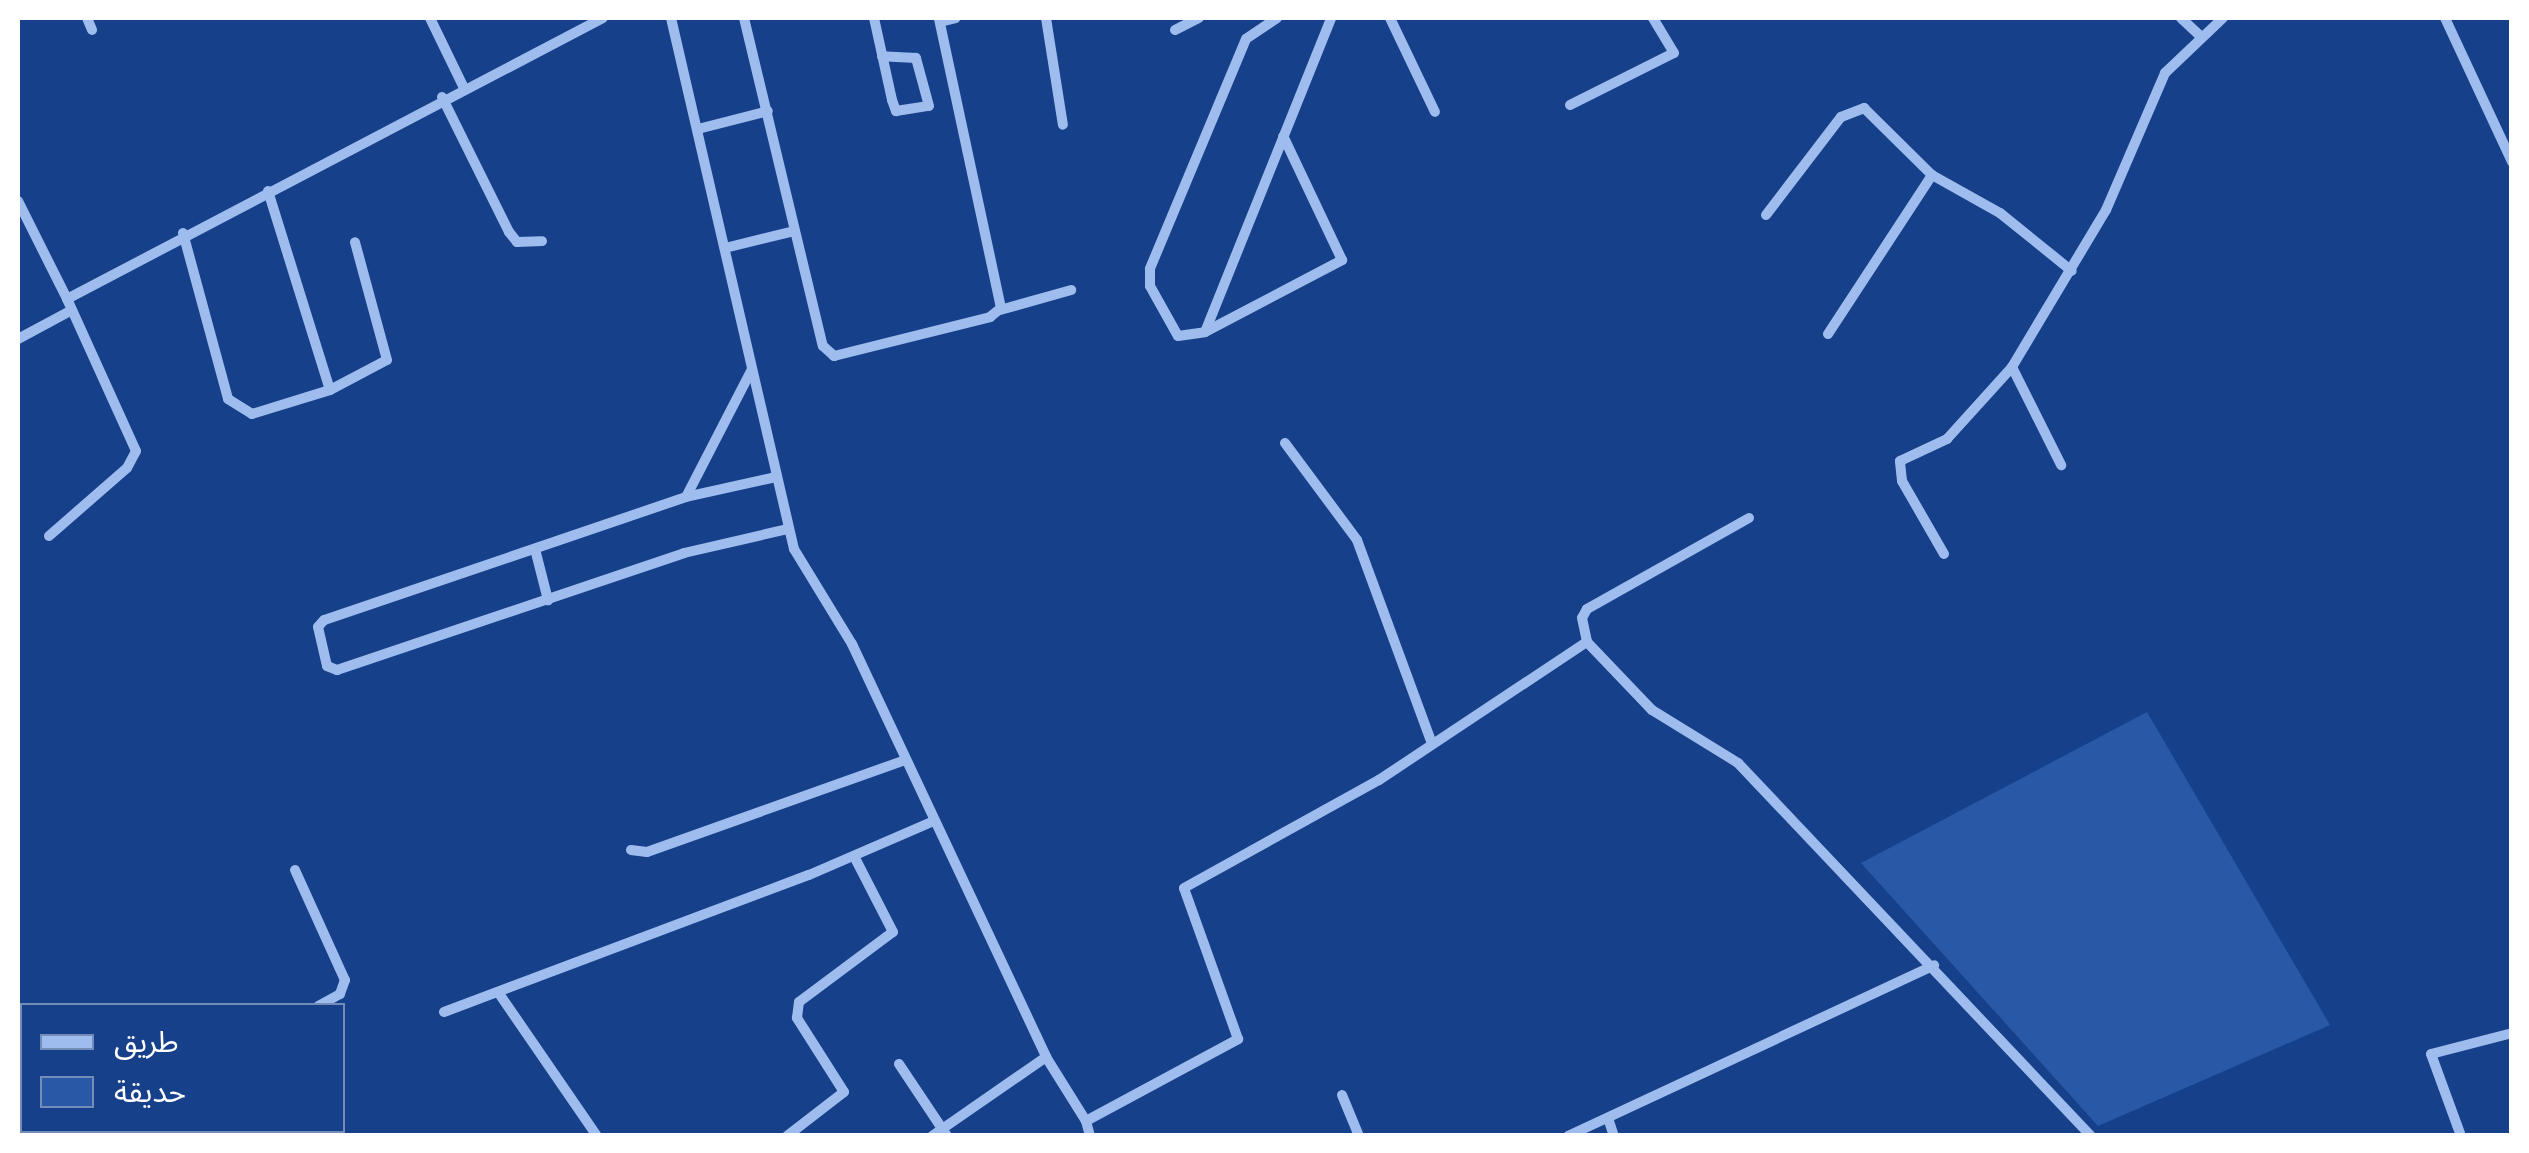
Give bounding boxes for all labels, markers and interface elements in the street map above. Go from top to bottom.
legend [20,1003,345,1133]
text: طريق [114,1021,179,1060]
text: حديقة [114,1071,186,1110]

